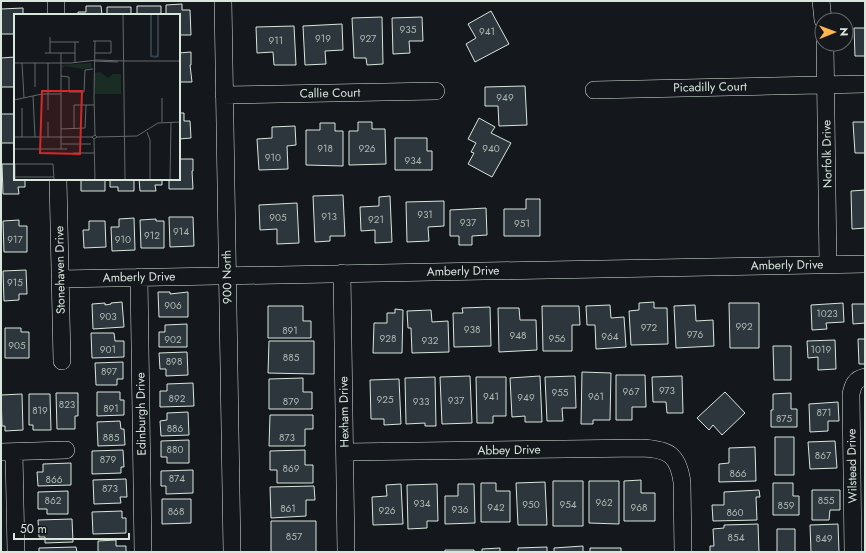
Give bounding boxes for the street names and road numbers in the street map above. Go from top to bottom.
street label: Picadilly Court [673,77,747,97]
street label: Callie Court [300,83,361,103]
street label: Norfolk Drive [817,120,837,188]
street label: Stonehaven Drive [50,226,70,314]
street label: 900 North [218,250,236,304]
street label: Amberly Drive [750,255,824,275]
street label: Amberly Drive [426,261,500,281]
street label: Amberly Drive [102,267,176,287]
street label: Edinburgh Drive [131,372,151,456]
street label: Hexham Drive [334,376,354,448]
street label: Wilstead Drive [842,429,862,503]
street label: Abbey Drive [477,440,541,460]

